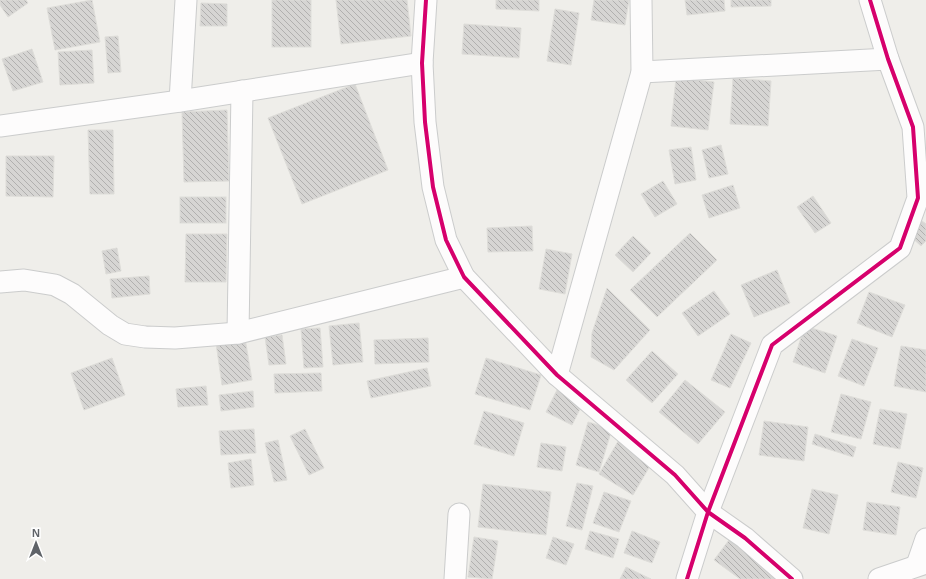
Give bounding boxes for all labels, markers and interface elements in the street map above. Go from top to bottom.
north arrow [16,523,56,563]
text: N [32,527,40,539]

